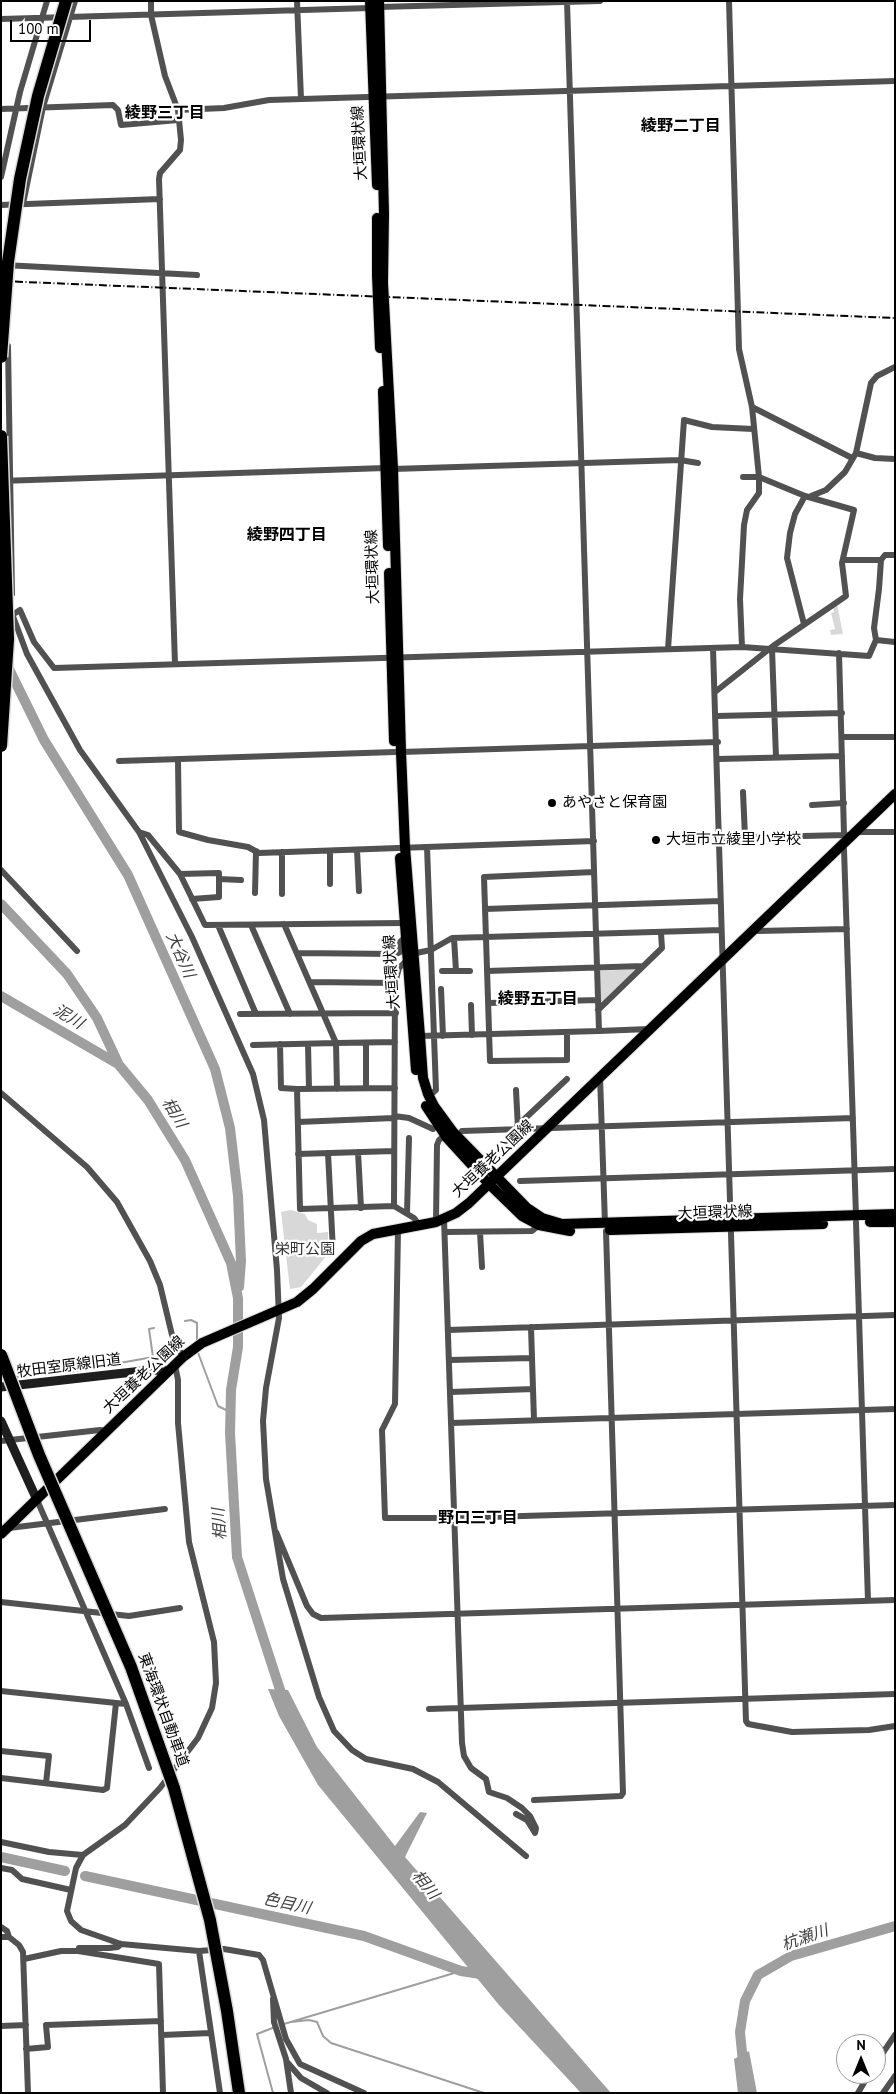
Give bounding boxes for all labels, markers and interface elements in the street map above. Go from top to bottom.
scale bar [12,10,94,42]
text: 100 m [18,19,59,38]
district label: 綾野三丁目 [125,103,205,123]
street label: 大垣環状線 [349,105,371,181]
district label: 綾野二丁目 [641,116,721,136]
district label: 綾野四丁目 [247,525,327,545]
street label: 大垣環状線 [363,529,383,605]
place label: あやさと保育園 [562,794,667,812]
marker: あやさと保育園 [546,797,558,809]
place label: 大垣市立綾里小学校 [666,831,801,849]
marker: 大垣市立綾里小学校 [650,834,662,846]
water label: 大谷川 [161,929,199,981]
street label: 大垣環状線 [380,934,404,1010]
district label: 綾野五丁目 [498,989,578,1009]
water label: 泥川 [49,1001,87,1033]
water label: 相川 [158,1094,190,1132]
street label: 大垣養老公園線 [448,1117,538,1201]
street label: 大垣環状線 [677,1203,753,1223]
park label: 栄町公園 [275,1241,335,1259]
street label: 大垣養老公園線 [99,1333,189,1417]
street label: 牧田室原線旧道 [16,1351,122,1381]
water label: 相川 [209,1507,231,1541]
district label: 野口三丁目 [438,1508,518,1528]
street label: 東海環状自動車道 [134,1651,192,1769]
water label: 相川 [407,1867,443,1903]
water label: 色目川 [262,1890,312,1918]
water label: 杭瀬川 [779,1921,831,1955]
north arrow [836,2034,886,2084]
text: N [856,2036,866,2054]

